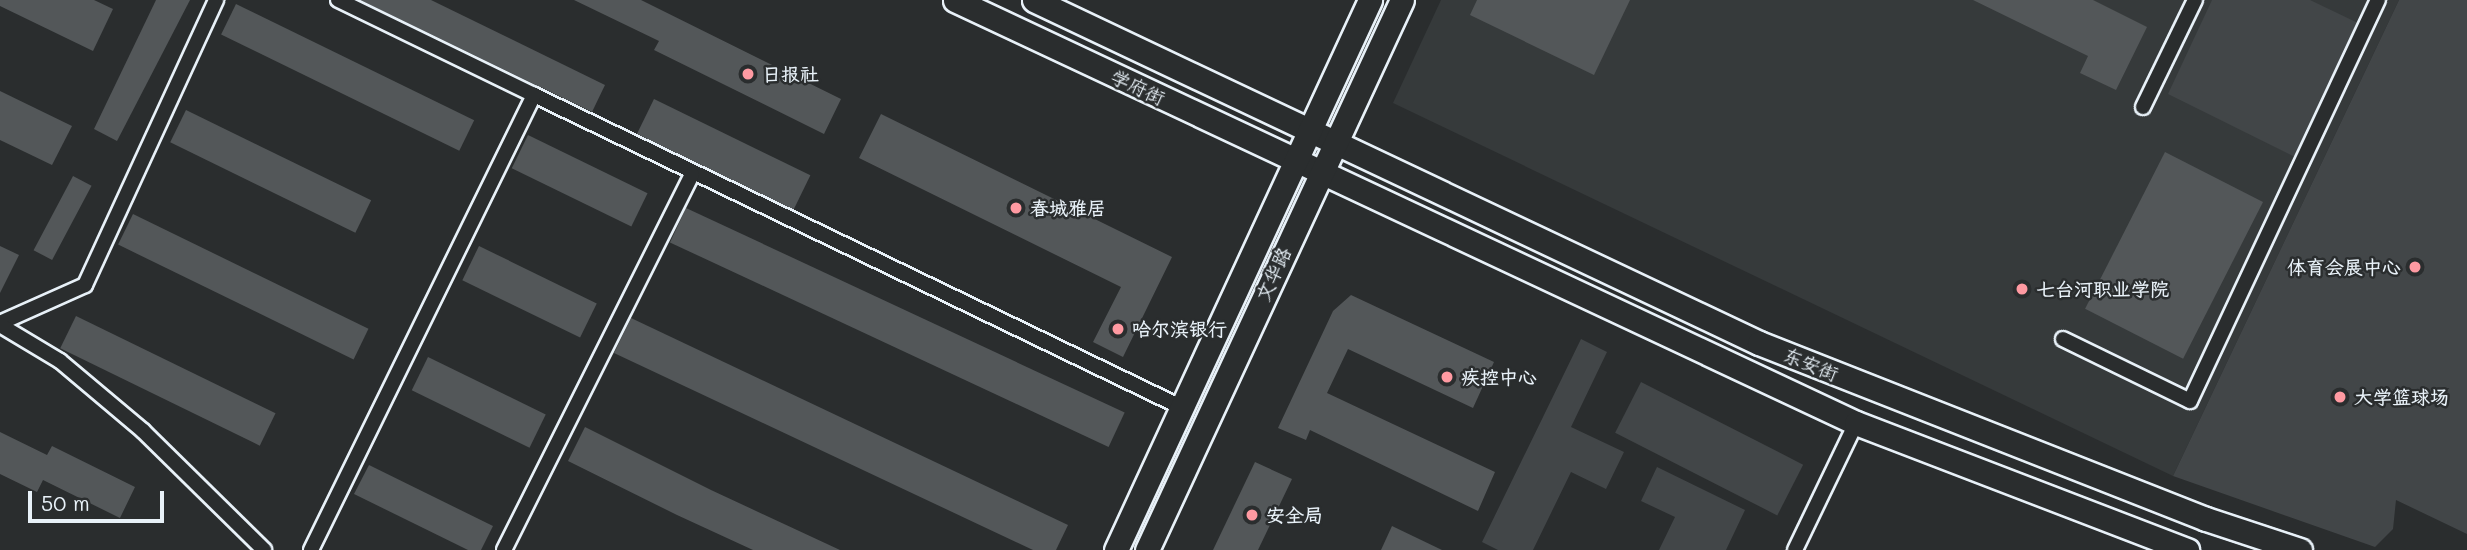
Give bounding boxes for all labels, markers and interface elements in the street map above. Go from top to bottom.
place label: 日报社 [762,63,819,85]
street label: 学府街 [1107,65,1169,109]
marker: 日报社 [740,66,756,82]
place label: 春城雅居 [1030,197,1106,219]
marker: 春城雅居 [1008,200,1024,216]
street label: 文华路 [1251,243,1295,305]
place label: 体育会展中心 [2287,256,2401,278]
marker: 体育会展中心 [2407,259,2423,275]
place label: 七台河职业学院 [2036,278,2169,300]
marker: 七台河职业学院 [2014,281,2030,297]
place label: 哈尔滨银行 [1132,318,1227,340]
marker: 哈尔滨银行 [1110,321,1126,337]
street label: 东安街 [1780,343,1842,385]
place label: 疾控中心 [1461,366,1537,388]
marker: 疾控中心 [1439,369,1455,385]
place label: 大学篮球场 [2354,386,2449,408]
marker: 大学篮球场 [2332,389,2348,405]
scale bar [32,476,168,520]
text: 50 m [41,489,90,516]
place label: 安全局 [1266,504,1323,526]
marker: 安全局 [1244,507,1260,523]

